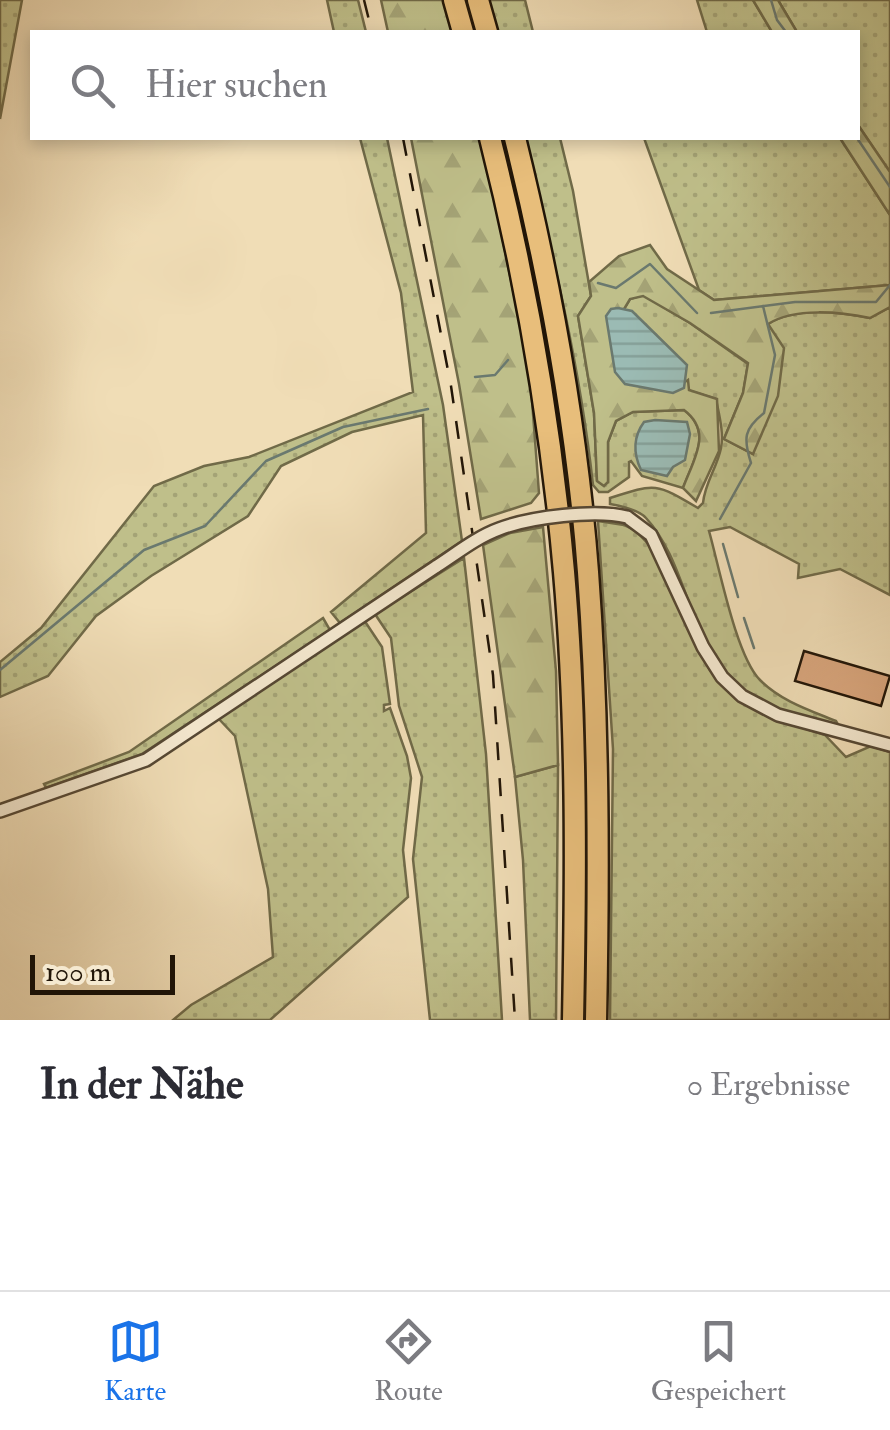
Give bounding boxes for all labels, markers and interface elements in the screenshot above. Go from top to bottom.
search box [30,30,860,140]
icon: search [65,58,120,113]
text: Hier suchen [145,61,328,109]
scale bar [30,950,175,994]
text: 100 m [45,955,111,990]
text: In der Nähe [40,1059,244,1111]
text: 0 Ergebnisse [687,1065,850,1105]
tab: Karte [104,1314,166,1409]
tab: Route [374,1314,443,1409]
tab: Gespeichert [651,1314,786,1409]

